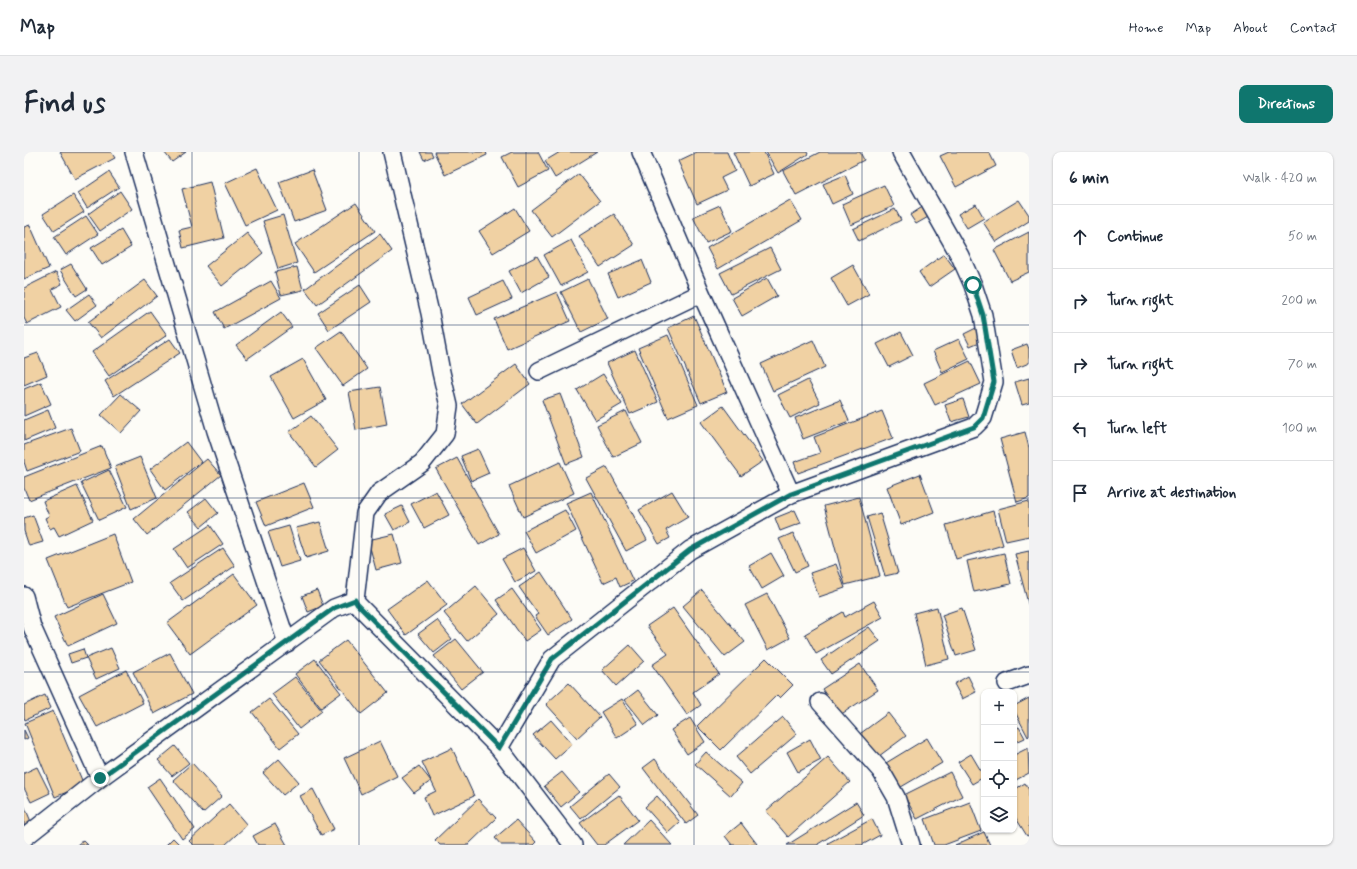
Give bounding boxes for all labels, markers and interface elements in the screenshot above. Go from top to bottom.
text: Map [20,15,55,40]
text: Home [1129,19,1163,37]
text: Map [1185,19,1211,37]
text: About [1233,19,1268,37]
text: Contact [1290,19,1337,37]
button: Directions [1239,85,1333,123]
text: Find us [24,86,105,123]
text: 6 min [1069,167,1109,189]
text: Walk · 420 m [1243,170,1317,187]
icon: ahead [1069,226,1091,248]
text: Continue [1107,227,1163,247]
text: 50 m [1288,228,1317,245]
route start [964,276,982,294]
icon: right [1069,290,1091,312]
text: Turn right [1107,291,1174,311]
text: 200 m [1282,292,1317,309]
icon: right [1069,354,1091,376]
text: Turn right [1107,355,1174,375]
text: 70 m [1288,356,1317,373]
icon: left [1069,418,1091,440]
text: Turn left [1107,419,1167,439]
text: 100 m [1282,420,1317,437]
icon: arrive [1069,482,1091,504]
text: Arrive at destination [1107,483,1236,503]
map controls [981,689,1017,833]
button: + [981,689,1017,725]
button: − [981,725,1017,761]
button: locate [981,761,1017,797]
route end [91,769,109,787]
button: layers [981,797,1017,833]

